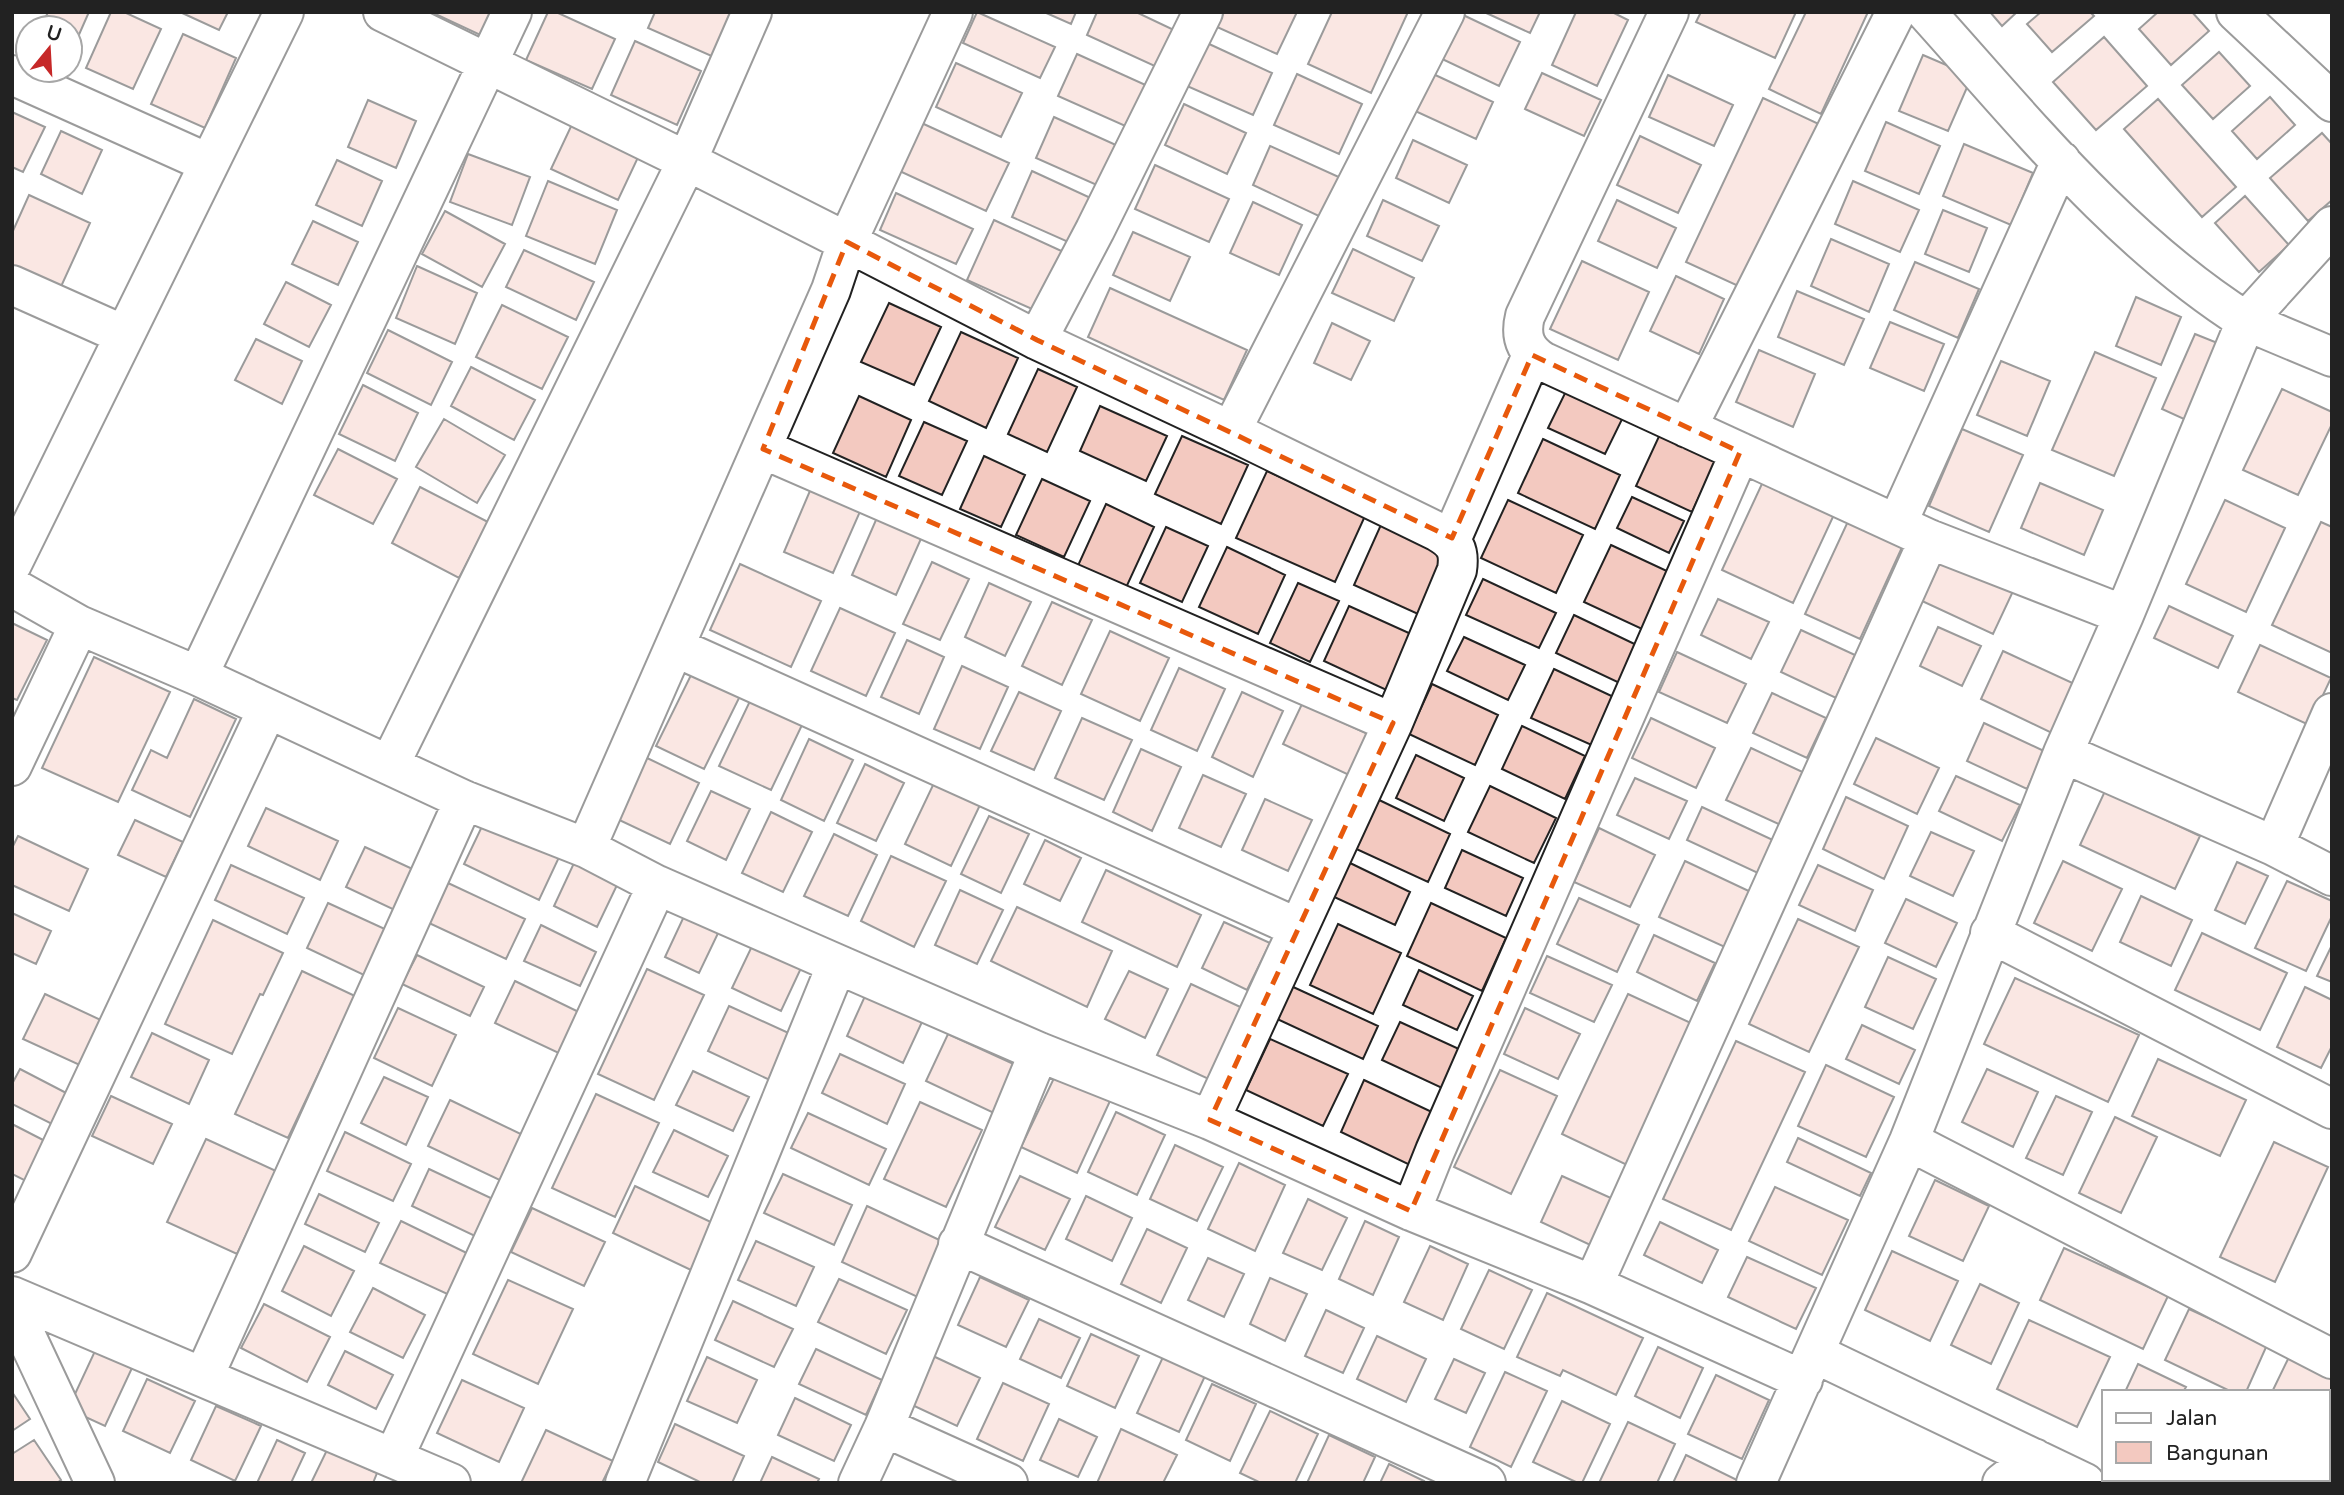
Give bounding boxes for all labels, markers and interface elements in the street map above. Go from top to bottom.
north arrow [14,14,84,84]
text: U [44,21,64,46]
legend [2102,1390,2330,1481]
text: Jalan [2166,1406,2217,1431]
text: Bangunan [2166,1441,2269,1466]

